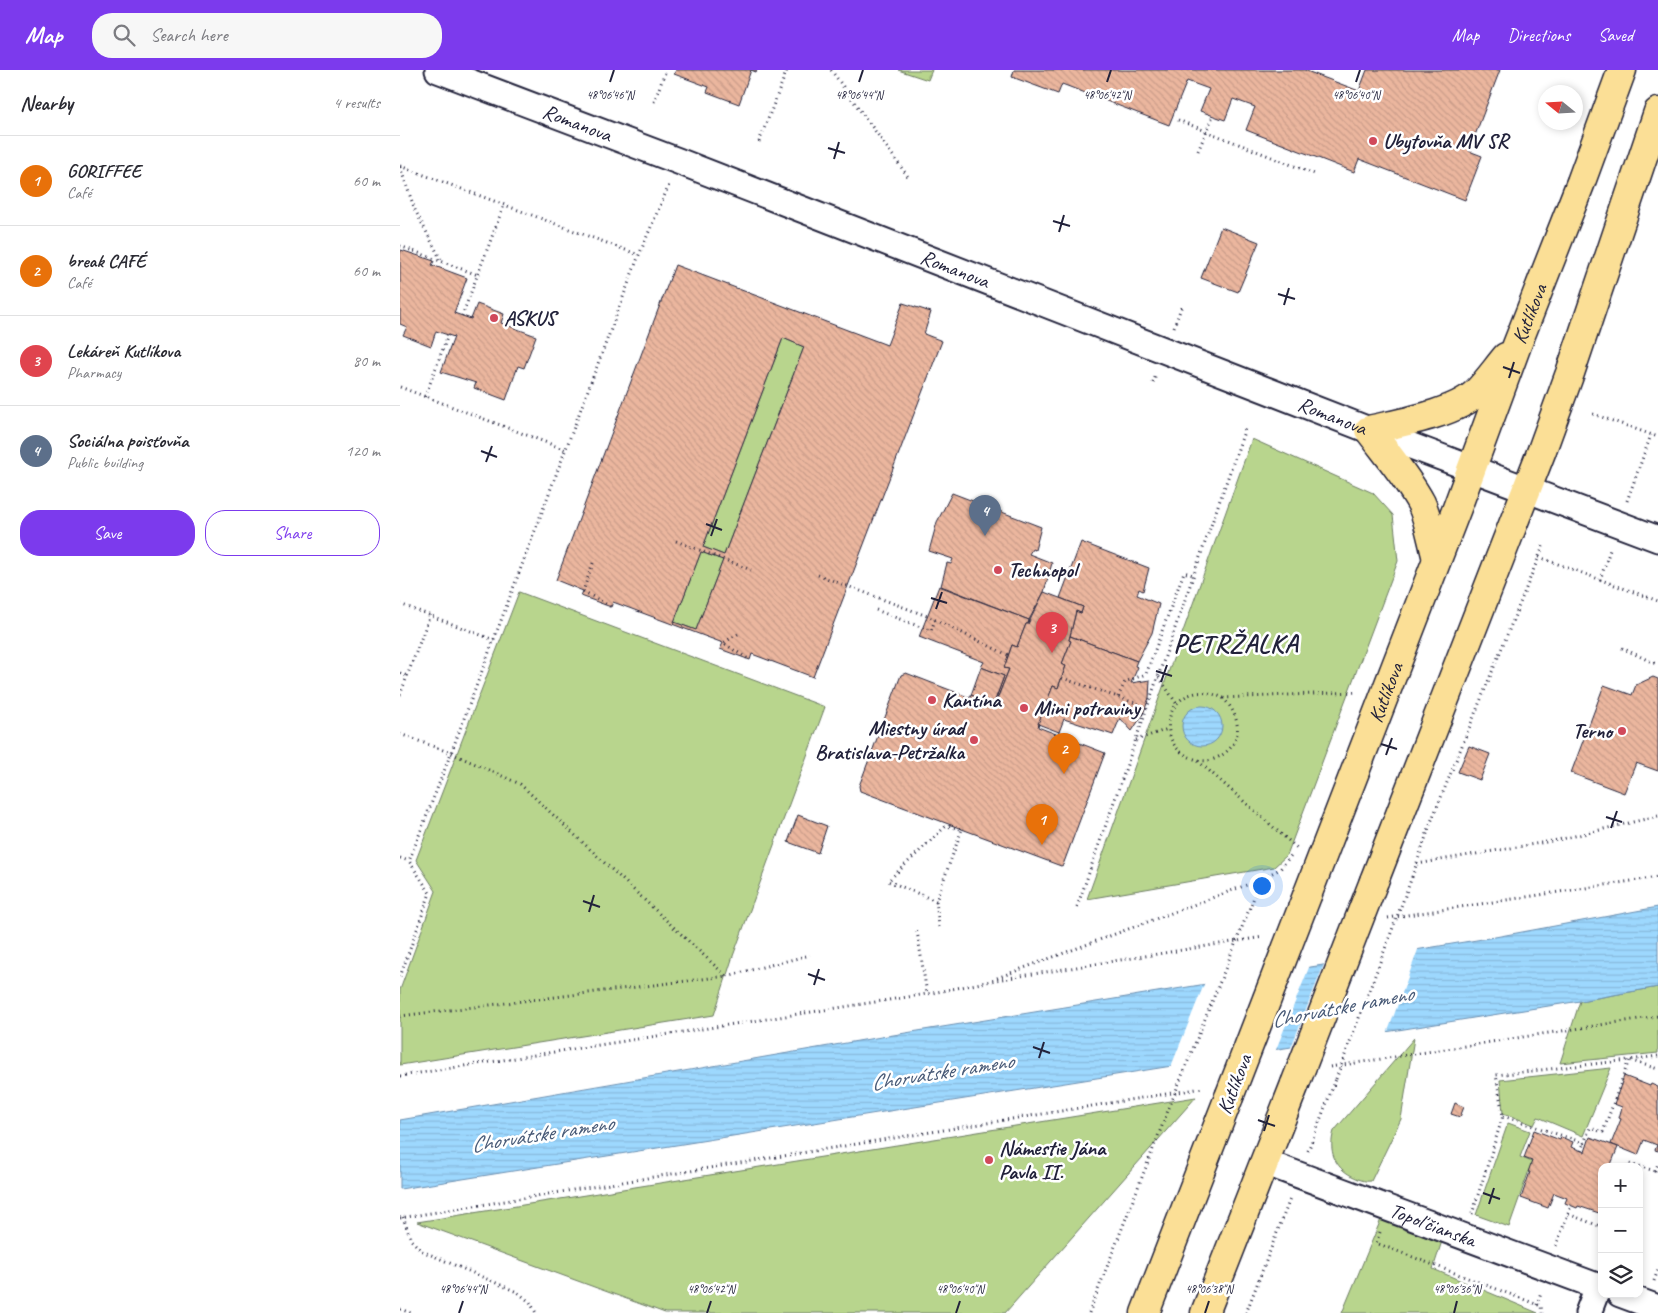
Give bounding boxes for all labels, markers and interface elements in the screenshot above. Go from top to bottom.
search box [92,13,442,58]
text: Map [25,20,62,50]
icon: search [110,21,138,49]
text: Search here [150,23,228,47]
text: Map [1452,24,1479,46]
text: Directions [1507,24,1570,46]
text: Saved [1598,24,1633,46]
north arrow [1538,85,1583,130]
text: 48°06'46"N [586,87,635,103]
text: 48°06'44"N [835,87,884,103]
text: 48°06'42"N [1083,87,1132,103]
text: 48°06'40"N [1332,87,1381,103]
text: Nearby [20,90,73,116]
text: 4 results [333,93,380,113]
street label: Romanova [539,98,617,148]
place label: Ubytovňa MV SR [1383,128,1511,155]
marker: Ubytovňa MV SR [1367,135,1379,147]
text: GORIFFEE [67,159,141,183]
text: 1 [32,171,40,191]
text: 60 m [353,171,380,191]
text: Café [67,183,91,203]
street label: Romanova [917,244,995,295]
text: break CAFÉ [67,249,146,273]
text: 2 [32,261,40,281]
text: 60 m [353,261,380,281]
text: Café [67,273,91,293]
street label: Kutlíkova [1506,279,1553,347]
place label: ASKUS [504,305,559,331]
marker: ASKUS [488,312,500,324]
text: Lekáreň Kutlíkova [67,339,180,363]
text: 3 [32,351,40,371]
text: 80 m [353,351,380,371]
text: Pharmacy [67,363,121,383]
street label: Romanova [1294,391,1372,442]
text: Sociálna poisťovňa [67,429,189,453]
text: 4 [32,441,40,461]
text: 120 m [346,441,380,461]
text: Public building [67,453,143,473]
pin: 4 [969,495,1001,536]
button: Save [20,510,195,556]
button: Share [205,510,380,556]
place label: Technopol [1008,557,1081,583]
marker: Technopol [992,564,1004,576]
pin: 3 [1036,612,1068,653]
district label: PETRŽALKA [1173,627,1299,660]
street label: Kutlíkova [1362,657,1410,726]
place label: Kantína [942,687,1002,713]
marker: Kantína [926,694,938,706]
place label: Mini potraviny [1034,695,1141,721]
marker: Mini potraviny [1018,702,1030,714]
place label: Miestny úrad Bratislava-Petržalka [815,715,968,765]
place label: Terno [1572,718,1614,744]
marker: Terno [1616,725,1628,737]
pin: 2 [1048,733,1080,774]
marker: Miestny úrad Bratislava-Petržalka [968,734,980,746]
pin: 1 [1026,804,1058,845]
your location [1249,873,1275,899]
water label: Chorvátske rameno [1269,979,1418,1034]
water label: Chorvátske rameno [869,1046,1018,1097]
street label: Kutlíkova [1211,1049,1258,1118]
water label: Chorvátske rameno [469,1108,618,1159]
place label: Námestie Jána Pavla II. [999,1135,1107,1185]
marker: Námestie Jána Pavla II. [983,1154,995,1166]
map controls [1598,1163,1643,1298]
button: + [1598,1163,1643,1208]
street label: Topoľčianska [1386,1197,1481,1254]
button: − [1598,1208,1643,1253]
button: layers [1598,1253,1643,1298]
text: 48°06'44"N [439,1281,488,1297]
text: 48°06'42"N [687,1281,736,1297]
text: 48°06'40"N [936,1281,985,1297]
text: 48°06'38"N [1185,1281,1234,1297]
text: 48°06'36"N [1433,1281,1482,1297]

